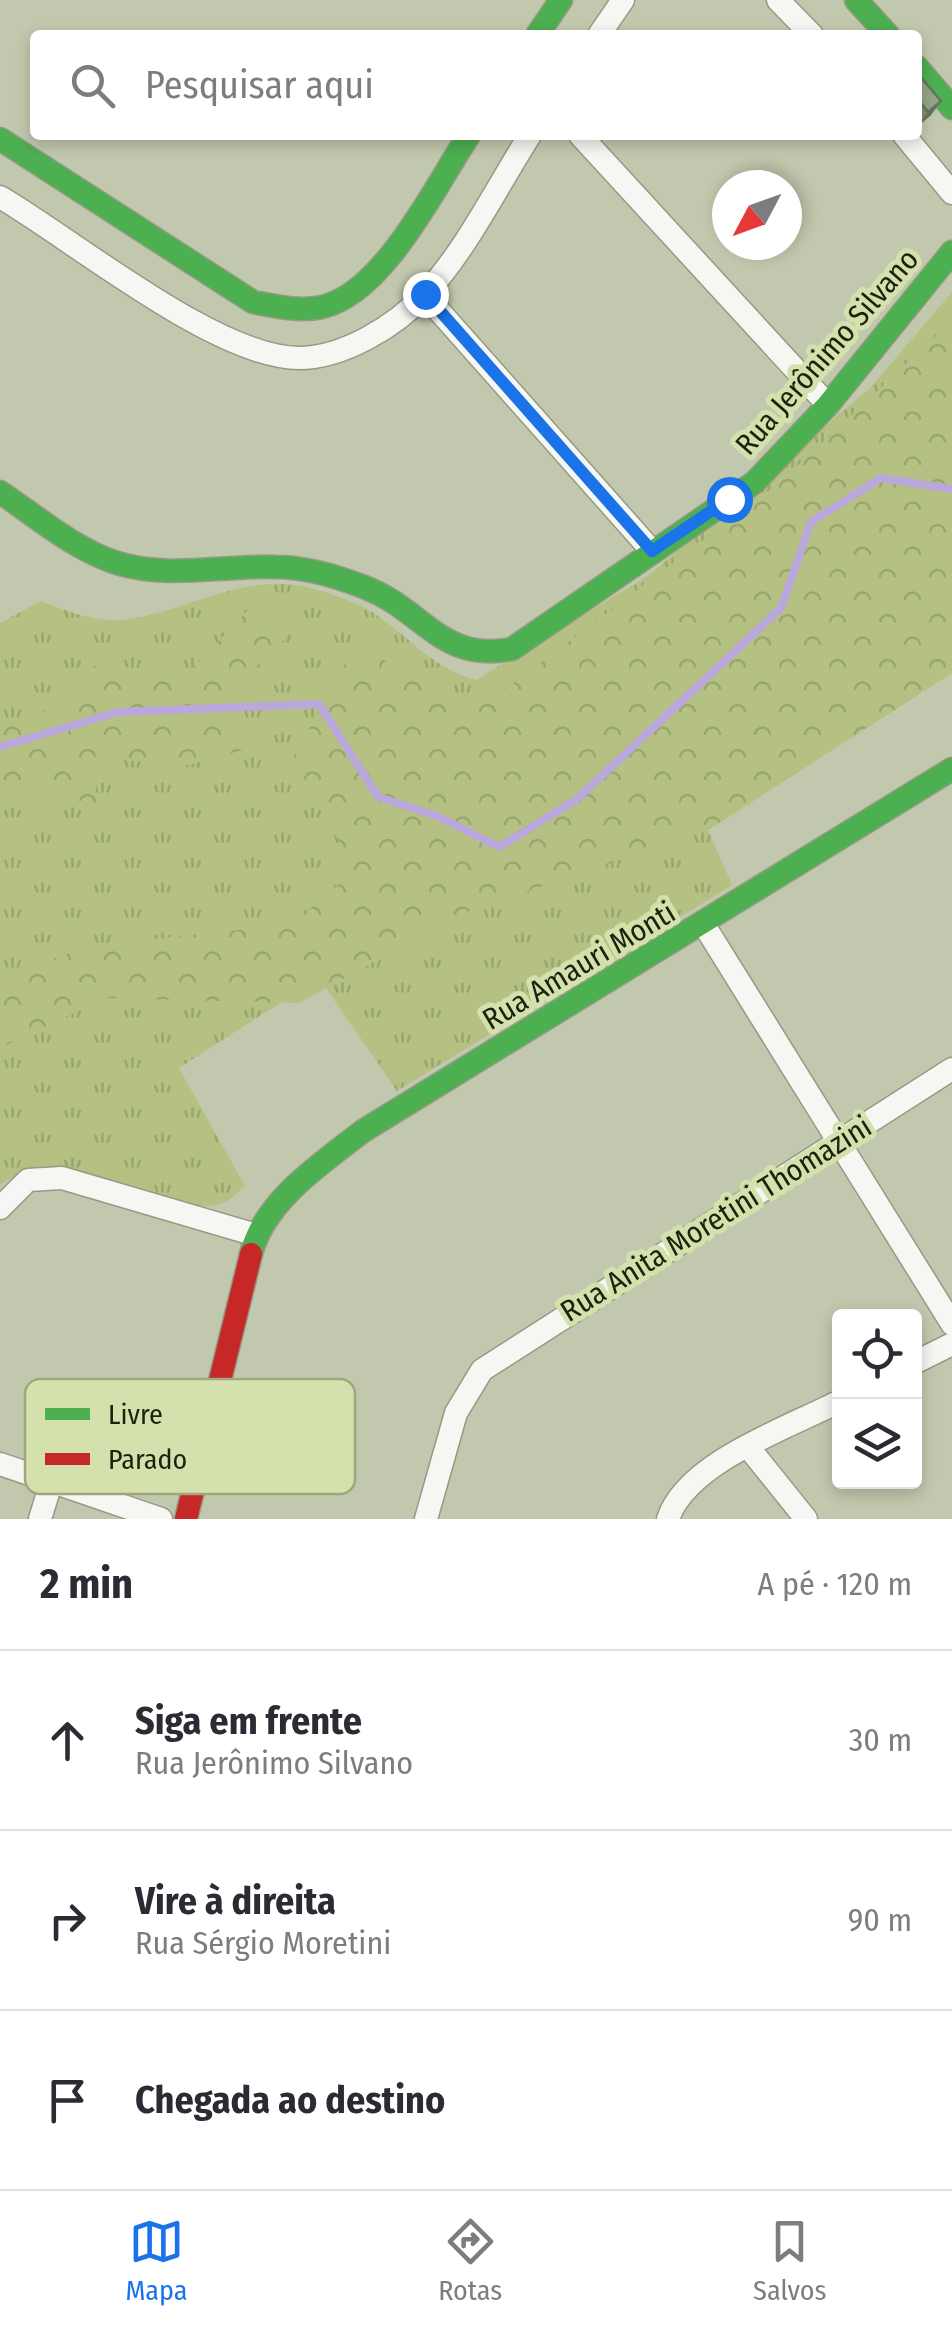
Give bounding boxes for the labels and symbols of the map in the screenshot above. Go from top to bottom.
north arrow [712,170,802,260]
street label: Rua Jerônimo Silvano [728,242,926,462]
route end [403,272,449,318]
route start [707,477,753,523]
street label: Rua Amauri Monti [476,894,682,1038]
street label: Rua Anita Moretini Thomazini [554,1108,878,1330]
legend [25,1379,355,1494]
text: Livre [108,1398,163,1431]
text: Parado [108,1443,187,1476]

